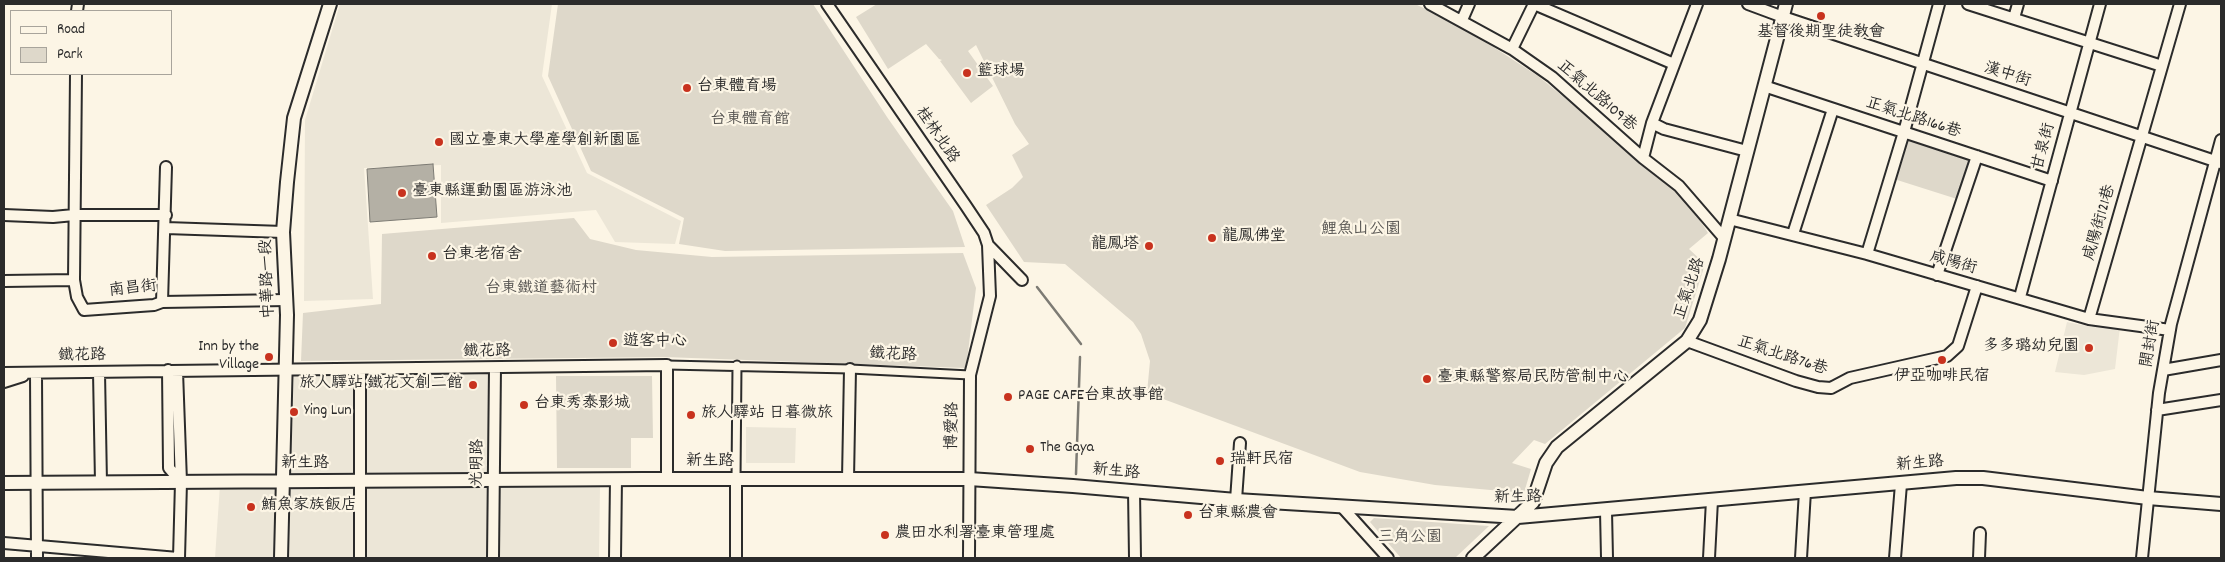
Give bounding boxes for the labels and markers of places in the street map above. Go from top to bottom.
marker: 基督後期聖徒教會 [1815,10,1827,22]
place label: 基督後期聖徒教會 [1757,24,1885,44]
place label: 籃球場 [977,63,1025,83]
marker: 籃球場 [961,67,973,79]
place label: 台東體育場 [697,78,777,98]
marker: 台東體育場 [681,82,693,94]
place label: 國立臺東大學產學創新園區 [449,132,641,152]
marker: 國立臺東大學產學創新園區 [433,136,445,148]
place label: 臺東縣運動園區游泳池 [412,183,572,203]
marker: 臺東縣運動園區游泳池 [396,187,408,199]
place label: 龍鳳佛堂 [1222,228,1286,248]
marker: 龍鳳佛堂 [1206,232,1218,244]
place label: 龍鳳塔 [1091,236,1139,256]
marker: 龍鳳塔 [1143,240,1155,252]
place label: 台東老宿舍 [442,246,522,266]
marker: 台東老宿舍 [426,250,438,262]
place label: 遊客中心 [623,333,687,353]
marker: 遊客中心 [607,337,619,349]
place label: Inn by the Village [198,338,259,376]
place label: 多多璐幼兒園 [1983,338,2079,358]
marker: 多多璐幼兒園 [2083,342,2095,354]
marker: Inn by the Village [263,351,275,363]
marker: 伊亞咖啡民宿 [1936,354,1948,366]
place label: 伊亞咖啡民宿 [1894,368,1990,388]
place label: 臺東縣警察局民防管制中心 [1437,369,1629,389]
marker: 臺東縣警察局民防管制中心 [1421,373,1433,385]
place label: 旅人驛站 鐵花文創二館 [299,375,463,395]
marker: 旅人驛站 鐵花文創二館 [467,379,479,391]
place label: PAGE CAFE台東故事館 [1018,387,1164,407]
marker: PAGE CAFE台東故事館 [1002,391,1014,403]
place label: 台東秀泰影城 [534,395,630,415]
marker: 台東秀泰影城 [518,399,530,411]
place label: Ying Lun [304,402,352,422]
place label: 旅人驛站 日暮微旅 [701,405,833,425]
marker: Ying Lun [288,406,300,418]
marker: 旅人驛站 日暮微旅 [685,409,697,421]
place label: The Gaya [1040,439,1094,459]
marker: The Gaya [1024,443,1036,455]
place label: 瑞軒民宿 [1230,451,1294,471]
marker: 瑞軒民宿 [1214,455,1226,467]
place label: 鮪魚家族飯店 [261,497,357,517]
marker: 鮪魚家族飯店 [245,501,257,513]
place label: 台東縣農會 [1198,505,1278,525]
marker: 台東縣農會 [1182,509,1194,521]
place label: 農田水利署臺東管理處 [895,525,1055,545]
marker: 農田水利署臺東管理處 [879,529,891,541]

